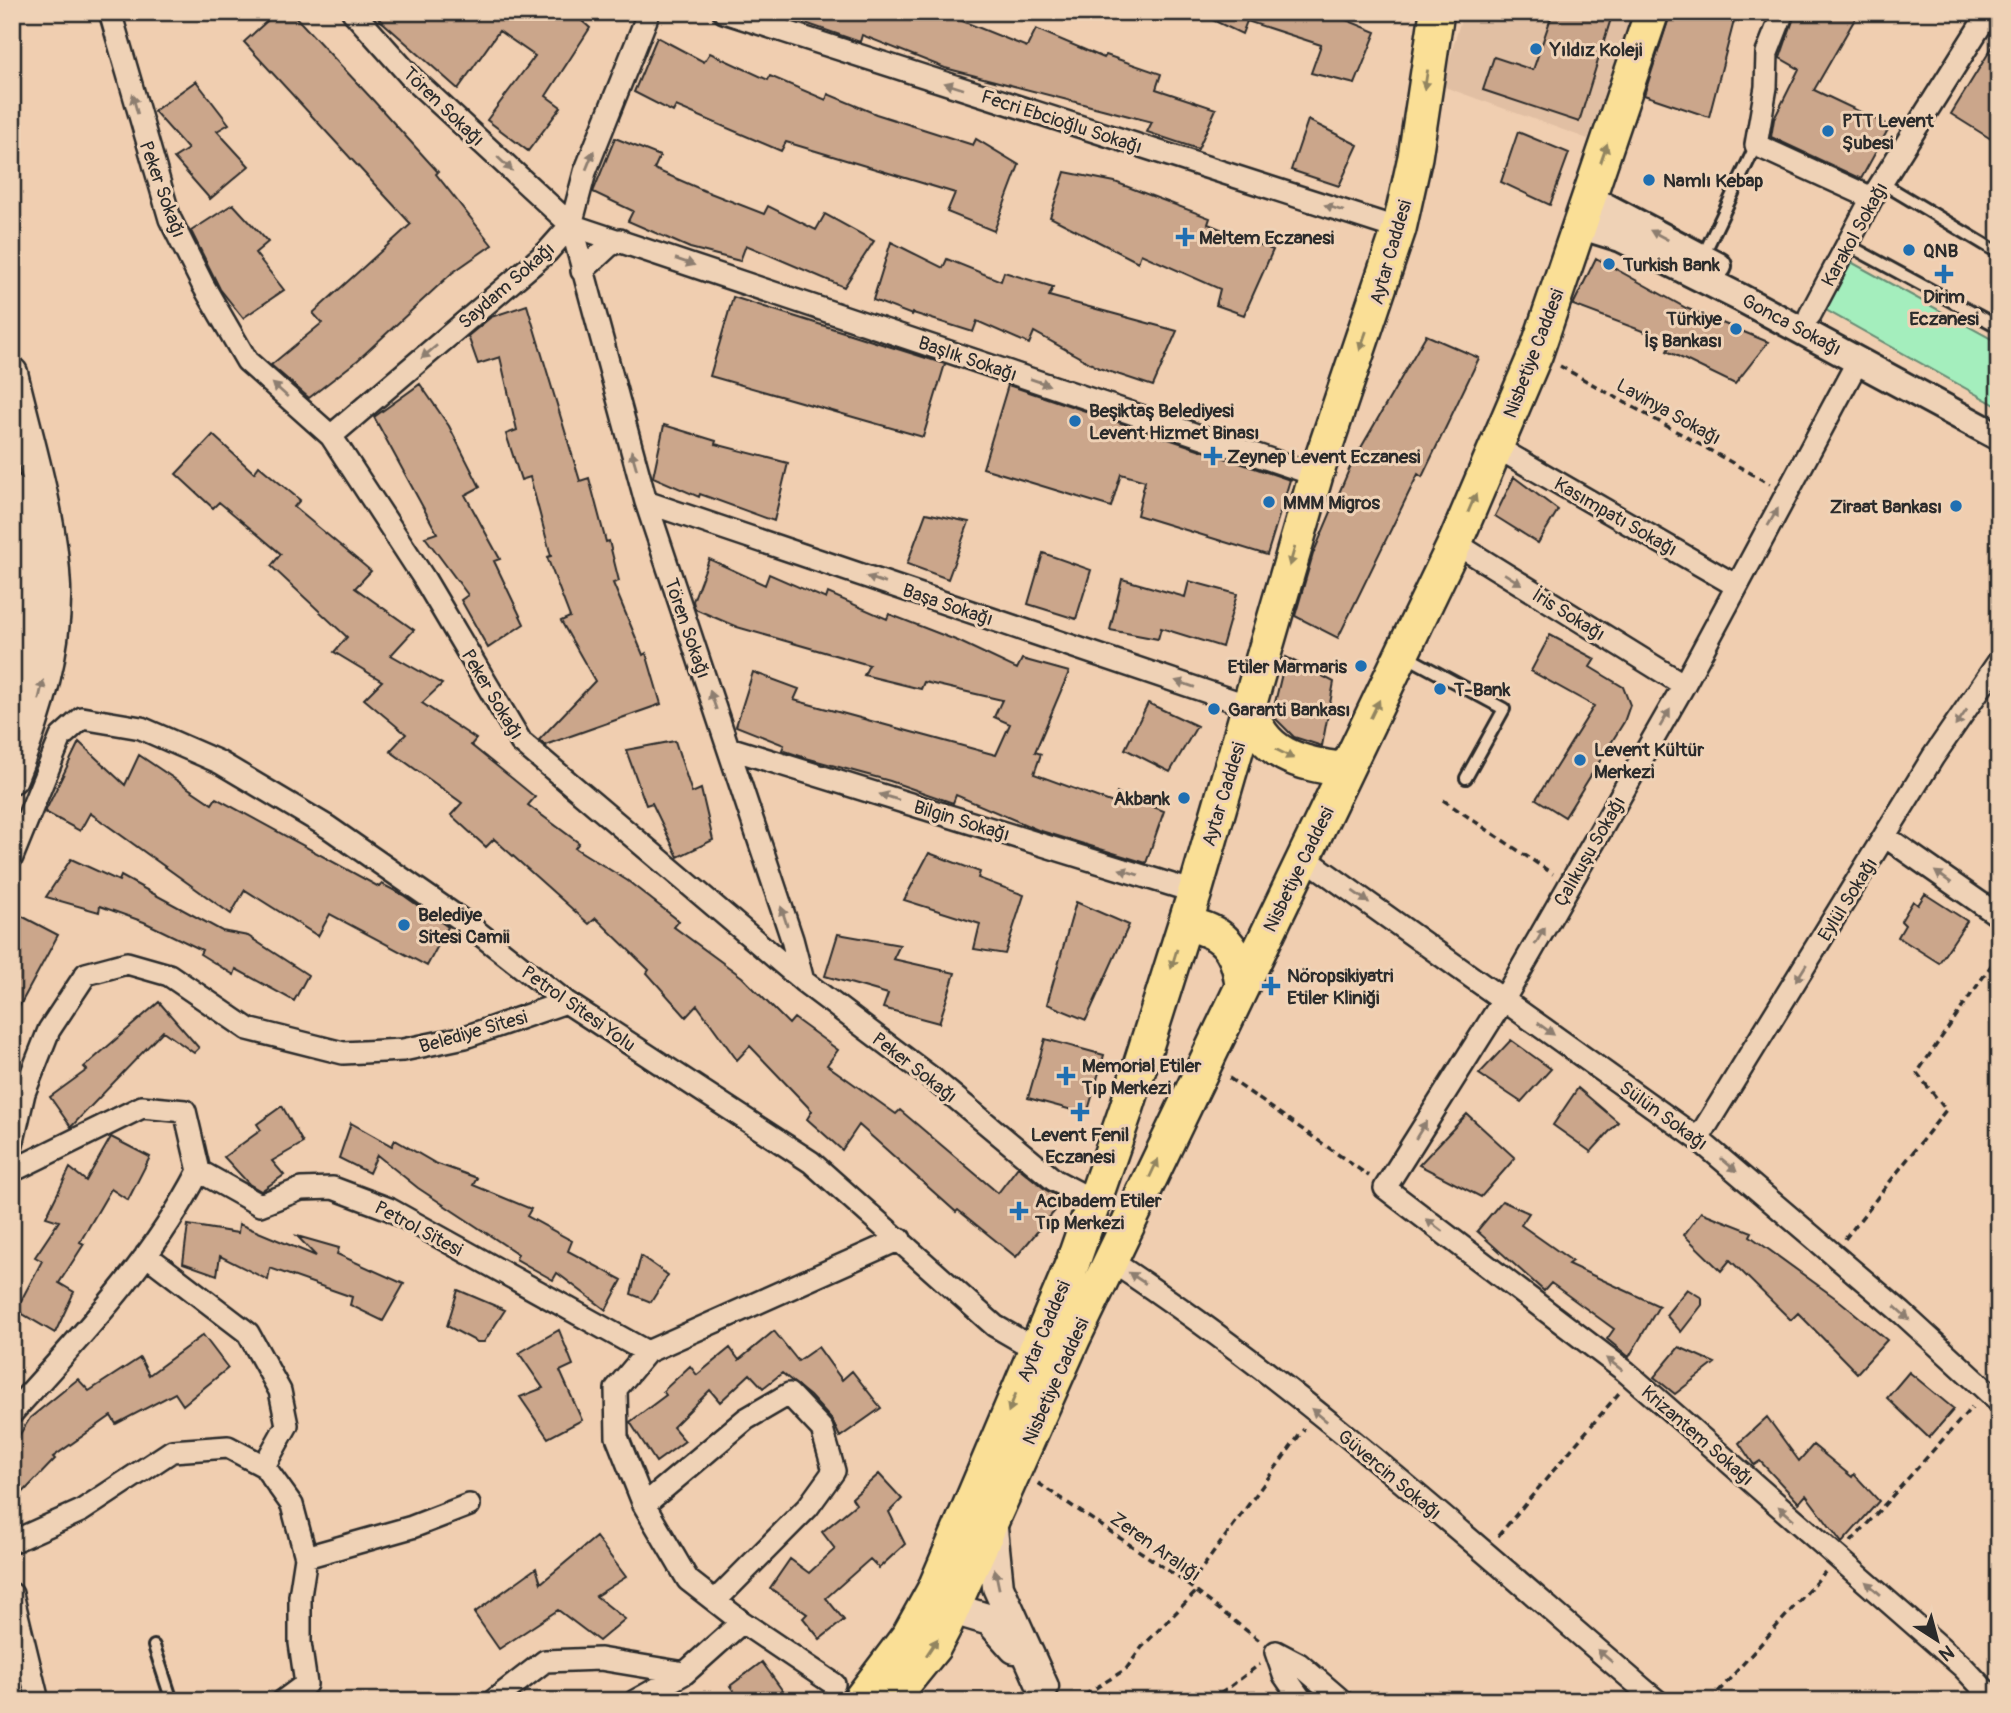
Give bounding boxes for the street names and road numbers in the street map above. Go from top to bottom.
street label: Tören Sokağı [397,62,489,152]
street label: Fecri Ebcioğlu Sokağı [978,85,1145,159]
street label: Peker Sokağı [133,138,191,241]
street label: Karakol Sokağı [1816,178,1893,291]
street label: Aytar Caddesi [1365,197,1417,307]
street label: Saydam Sokağı [453,237,560,334]
street label: Nisbetiye Caddesi [1498,285,1570,421]
street label: Gonca Sokağı [1738,289,1845,361]
street label: Başlık Sokağı [915,331,1020,387]
street label: Lavinya Sokağı [1612,373,1725,450]
street label: Kasımpatı Sokağı [1550,472,1681,562]
street label: Tören Sokağı [659,575,715,682]
street label: Başa Sokağı [899,578,996,632]
street label: İris Sokağı [1528,583,1609,647]
street label: Peker Sokağı [456,645,528,744]
street label: Aytar Caddesi [1197,739,1251,849]
street label: Çalıkuşu Sokağı [1549,792,1631,911]
street label: Bilgin Sokağı [911,795,1013,847]
street label: Nisbetiye Caddesi [1258,803,1340,936]
street label: Eylül Sokağı [1813,853,1883,946]
street label: Petrol Sitesi Yolu [517,961,640,1057]
street label: Belediye Sitesi [416,1005,530,1059]
street label: Peker Sokağı [867,1027,962,1108]
street label: Sülün Sokağı [1615,1076,1712,1156]
street label: Petrol Sitesi [370,1196,467,1262]
street label: Aytar Caddesi [1012,1277,1076,1386]
street label: Nisbetiye Caddesi [1017,1314,1095,1449]
street label: Krizantem Sokağı [1636,1380,1759,1491]
street label: Güvercin Sokağı [1333,1424,1446,1525]
street label: Zeren Aralığı [1105,1507,1205,1587]

